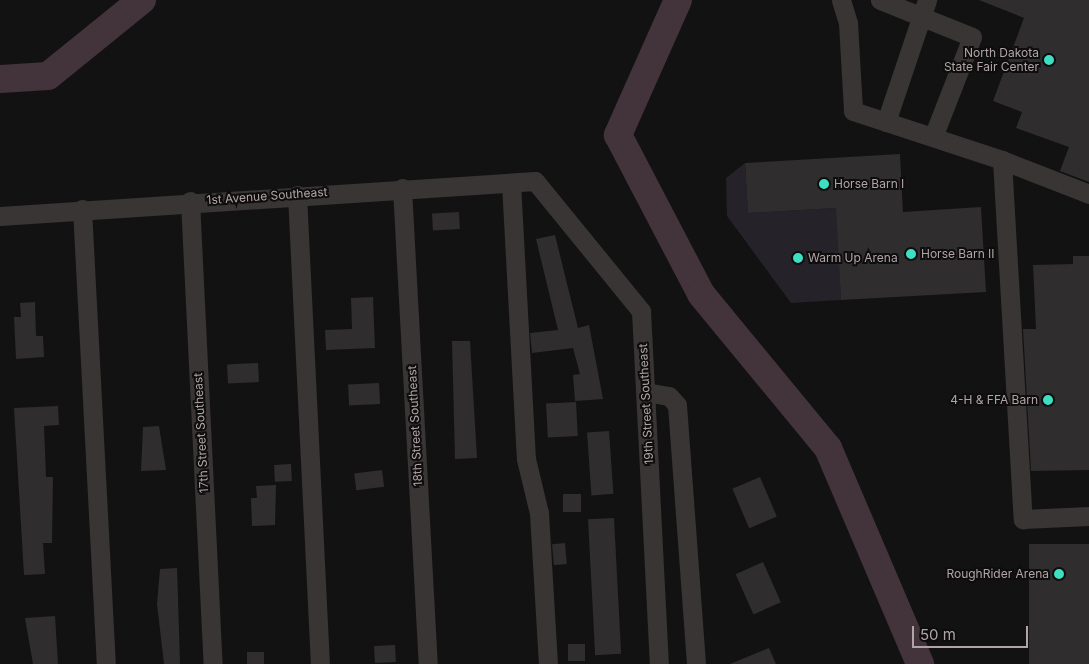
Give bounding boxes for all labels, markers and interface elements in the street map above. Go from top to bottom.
place label: North Dakota State Fair Center [944,46,1039,74]
marker: North Dakota State Fair Center [1043,54,1055,66]
place label: Horse Barn I [834,177,904,191]
marker: Horse Barn I [818,178,830,190]
street label: 1st Avenue Southeast [206,185,328,207]
place label: Horse Barn II [921,247,995,261]
marker: Horse Barn II [905,248,917,260]
place label: Warm Up Arena [808,251,898,265]
marker: Warm Up Arena [792,252,804,264]
street label: 19th Street Southeast [636,343,656,465]
street label: 18th Street Southeast [405,365,425,487]
street label: 17th Street Southeast [191,372,211,494]
place label: 4-H & FFA Barn [950,393,1038,407]
marker: 4-H & FFA Barn [1042,394,1054,406]
place label: RoughRider Arena [946,567,1049,581]
marker: RoughRider Arena [1053,568,1065,580]
scale bar [914,616,1030,648]
text: 50 m [920,625,956,644]

